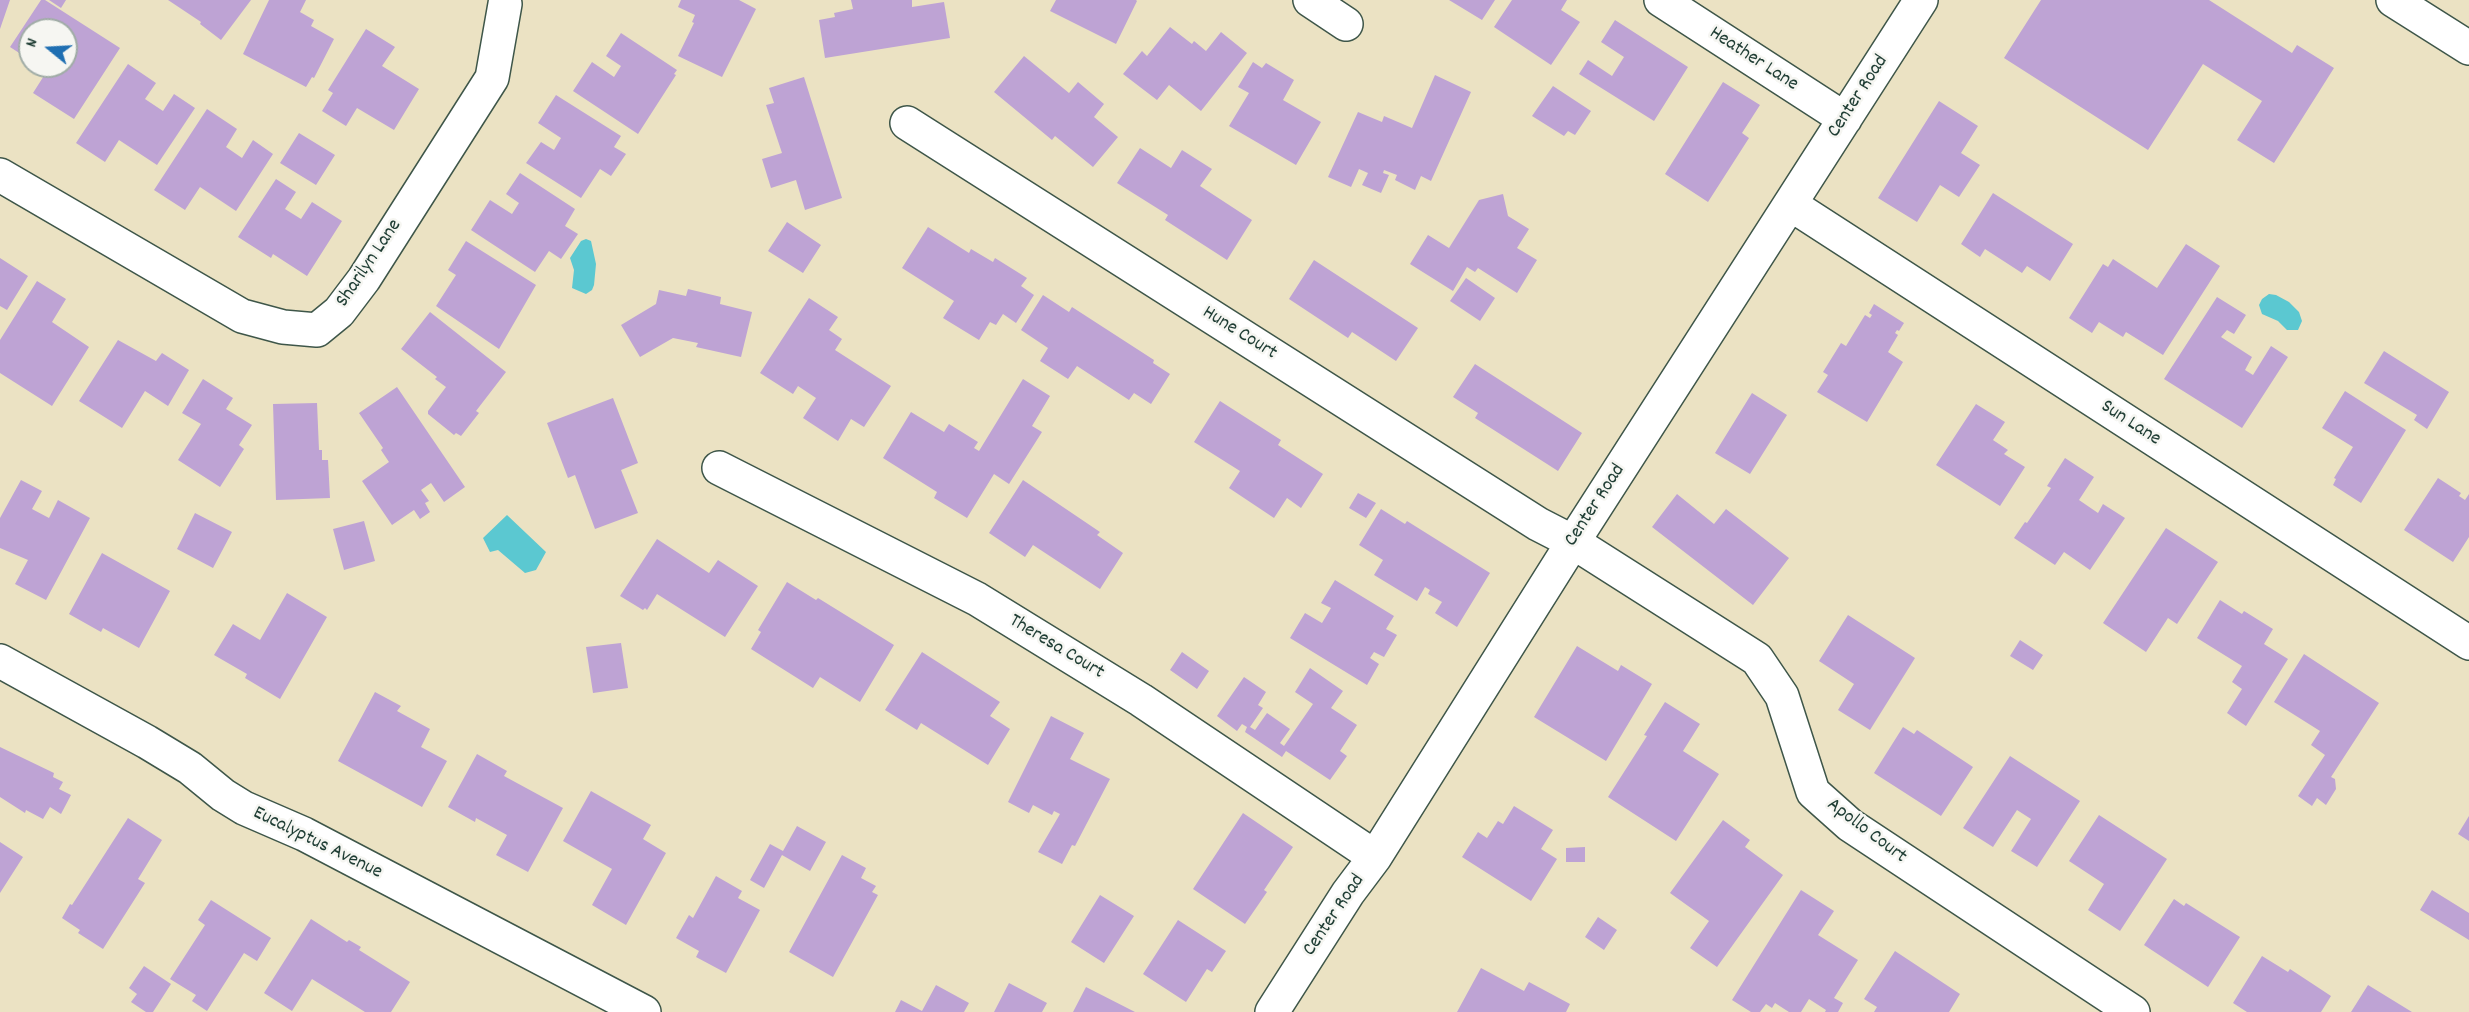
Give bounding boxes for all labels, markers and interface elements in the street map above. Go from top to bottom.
north arrow [18,18,78,78]
street label: Heather Lane [1704,22,1802,98]
text: N [20,36,44,50]
street label: Center Road [1823,51,1895,143]
street label: Sharilyn Lane [332,216,408,312]
street label: Hune Court [1197,302,1281,366]
street label: Sun Lane [2095,396,2165,452]
street label: Center Road [1560,460,1632,552]
street label: Theresa Court [1004,610,1108,686]
street label: Apollo Court [1821,794,1911,870]
street label: Eucalyptus Avenue [248,802,386,886]
street label: Center Road [1299,871,1371,961]

